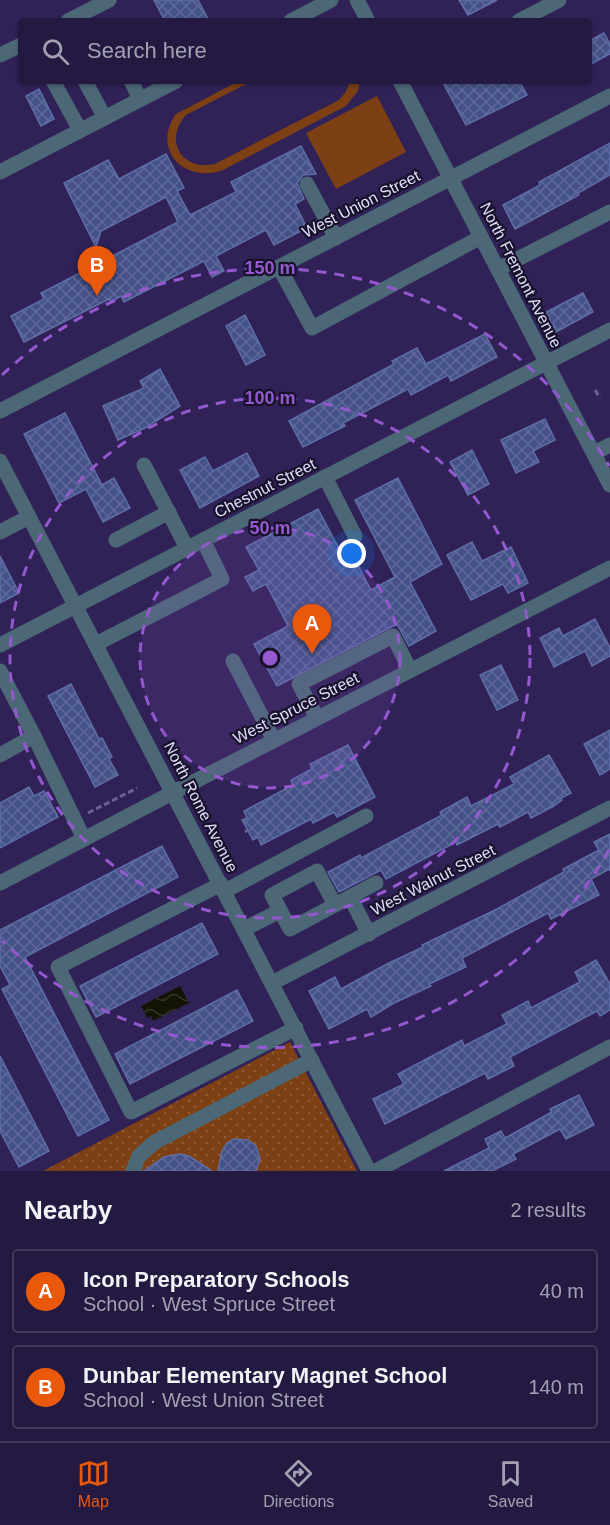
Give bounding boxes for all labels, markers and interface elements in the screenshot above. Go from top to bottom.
search box [18,18,592,84]
icon: search [39,35,72,68]
text: Search here [87,38,207,63]
street label: West Union Street [299,167,423,241]
street label: North Fremont Avenue [477,200,565,351]
pin: B [78,246,116,296]
text: 150 m [244,258,296,278]
text: 100 m [244,388,296,408]
street label: Chestnut Street [212,455,319,521]
text: 50 m [249,518,291,538]
your location [337,539,366,568]
pin: A [292,604,332,654]
centre of rings [260,648,280,668]
street label: West Spruce Street [230,669,362,747]
street label: North Rome Avenue [161,739,241,875]
street label: West Walnut Street [368,841,498,919]
text: Nearby [24,1195,112,1225]
text: 2 results [510,1199,586,1221]
text: Icon Preparatory Schools [83,1267,350,1292]
text: A [38,1280,53,1302]
text: 40 m [540,1280,584,1302]
text: School · West Spruce Street [83,1293,335,1315]
text: Dunbar Elementary Magnet School [83,1363,447,1388]
text: B [38,1376,53,1398]
text: 140 m [528,1376,584,1398]
text: School · West Union Street [83,1389,324,1411]
tab: Map [77,1457,110,1511]
tab: Directions [263,1457,334,1511]
tab: Saved [488,1457,533,1511]

